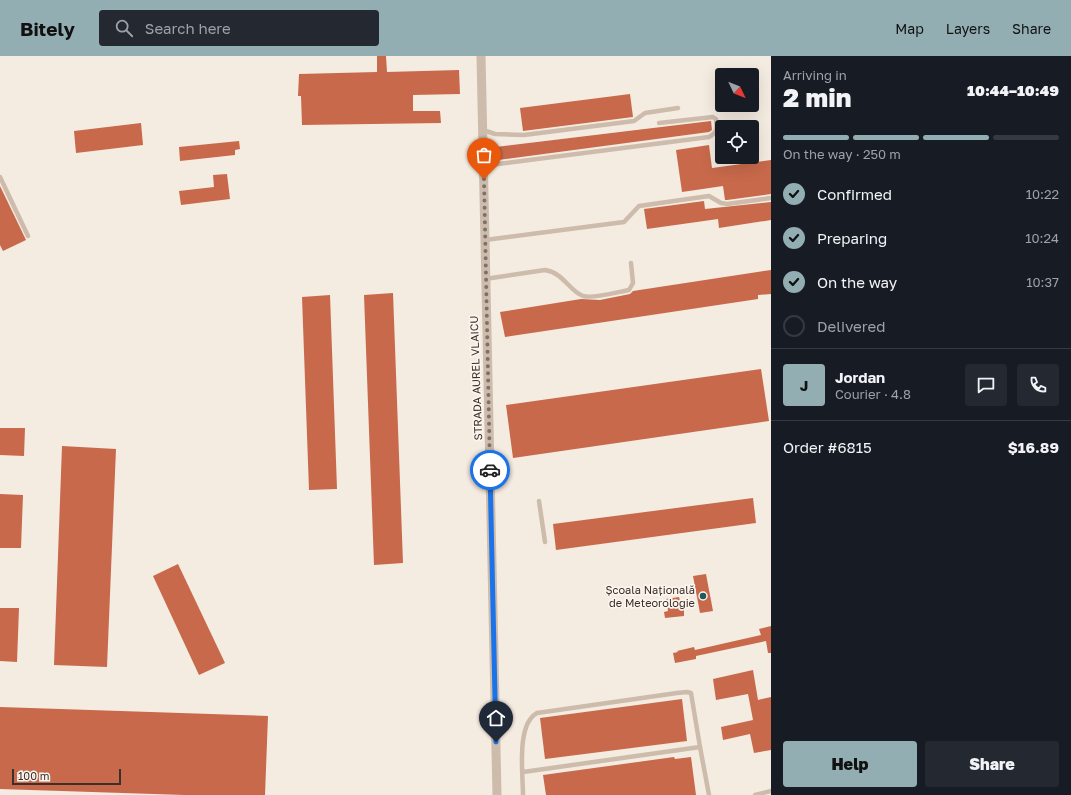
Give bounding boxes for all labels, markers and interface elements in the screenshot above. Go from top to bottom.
search box [99,10,379,46]
text: Bitely [20,17,75,40]
icon: search [113,17,135,39]
text: Search here [145,19,231,37]
text: Map [895,20,924,37]
text: Layers [946,20,990,37]
text: Share [1012,20,1051,37]
text: Arriving in [783,67,847,83]
north arrow [715,68,759,112]
map controls [715,68,759,164]
text: 10:44–10:49 [967,81,1059,99]
text: 2 min [783,82,851,113]
button: locate [715,120,759,164]
pin [467,138,501,179]
icon: bag [473,144,495,166]
text: On the way · 250 m [783,146,901,162]
icon: check [783,183,805,205]
text: Confirmed [817,185,892,203]
text: 10:22 [1026,186,1059,202]
icon: check [783,227,805,249]
text: Preparing [817,229,887,247]
text: 10:24 [1025,230,1059,246]
icon: check [783,271,805,293]
text: On the way [817,273,897,291]
text: 10:37 [1026,274,1059,290]
street label: STRADA AUREL VLAICU [467,315,484,441]
text: Delivered [817,317,885,335]
button: chat [965,364,1007,406]
button: phone [1017,364,1059,406]
text: Jordan [835,368,885,386]
text: J [800,376,808,394]
text: Courier · 4.8 [835,386,911,402]
text: Order #6815 [783,438,872,456]
text: $16.89 [1008,438,1059,456]
courier [470,450,510,490]
icon: car [479,459,501,481]
place label: Școala Națională de Meteorologie [605,583,695,609]
marker: Școala Națională de Meteorologie [698,591,708,601]
pin [479,701,513,742]
icon: home [485,707,507,729]
button: Help [783,741,917,787]
button: Share [925,741,1059,787]
scale bar [12,767,121,786]
text: 100 m [18,769,49,782]

